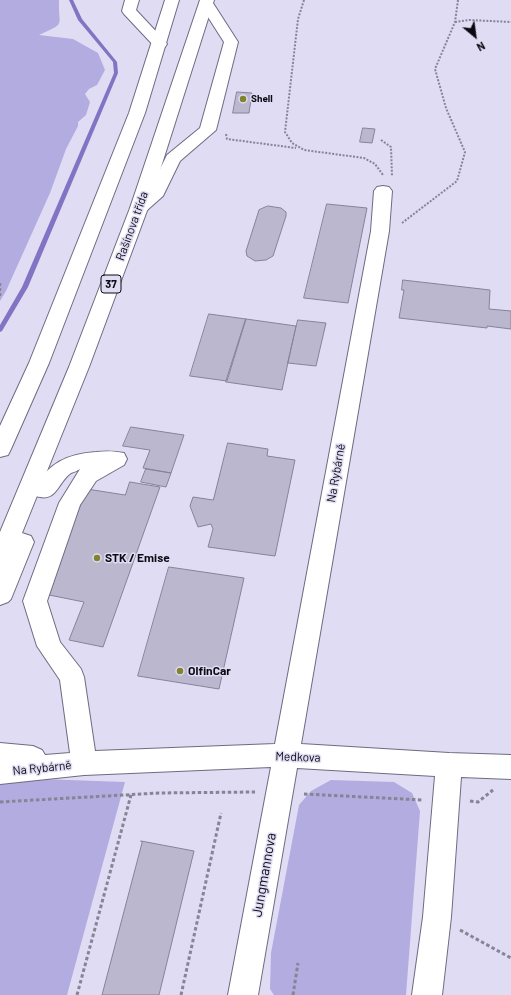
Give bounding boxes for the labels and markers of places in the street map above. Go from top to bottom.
place label: Shell [251,93,273,105]
marker: Shell [238,94,248,104]
place label: STK / Emise [105,551,170,565]
marker: STK / Emise [92,553,102,563]
place label: OlfinCar [188,664,231,678]
marker: OlfinCar [175,666,185,676]

